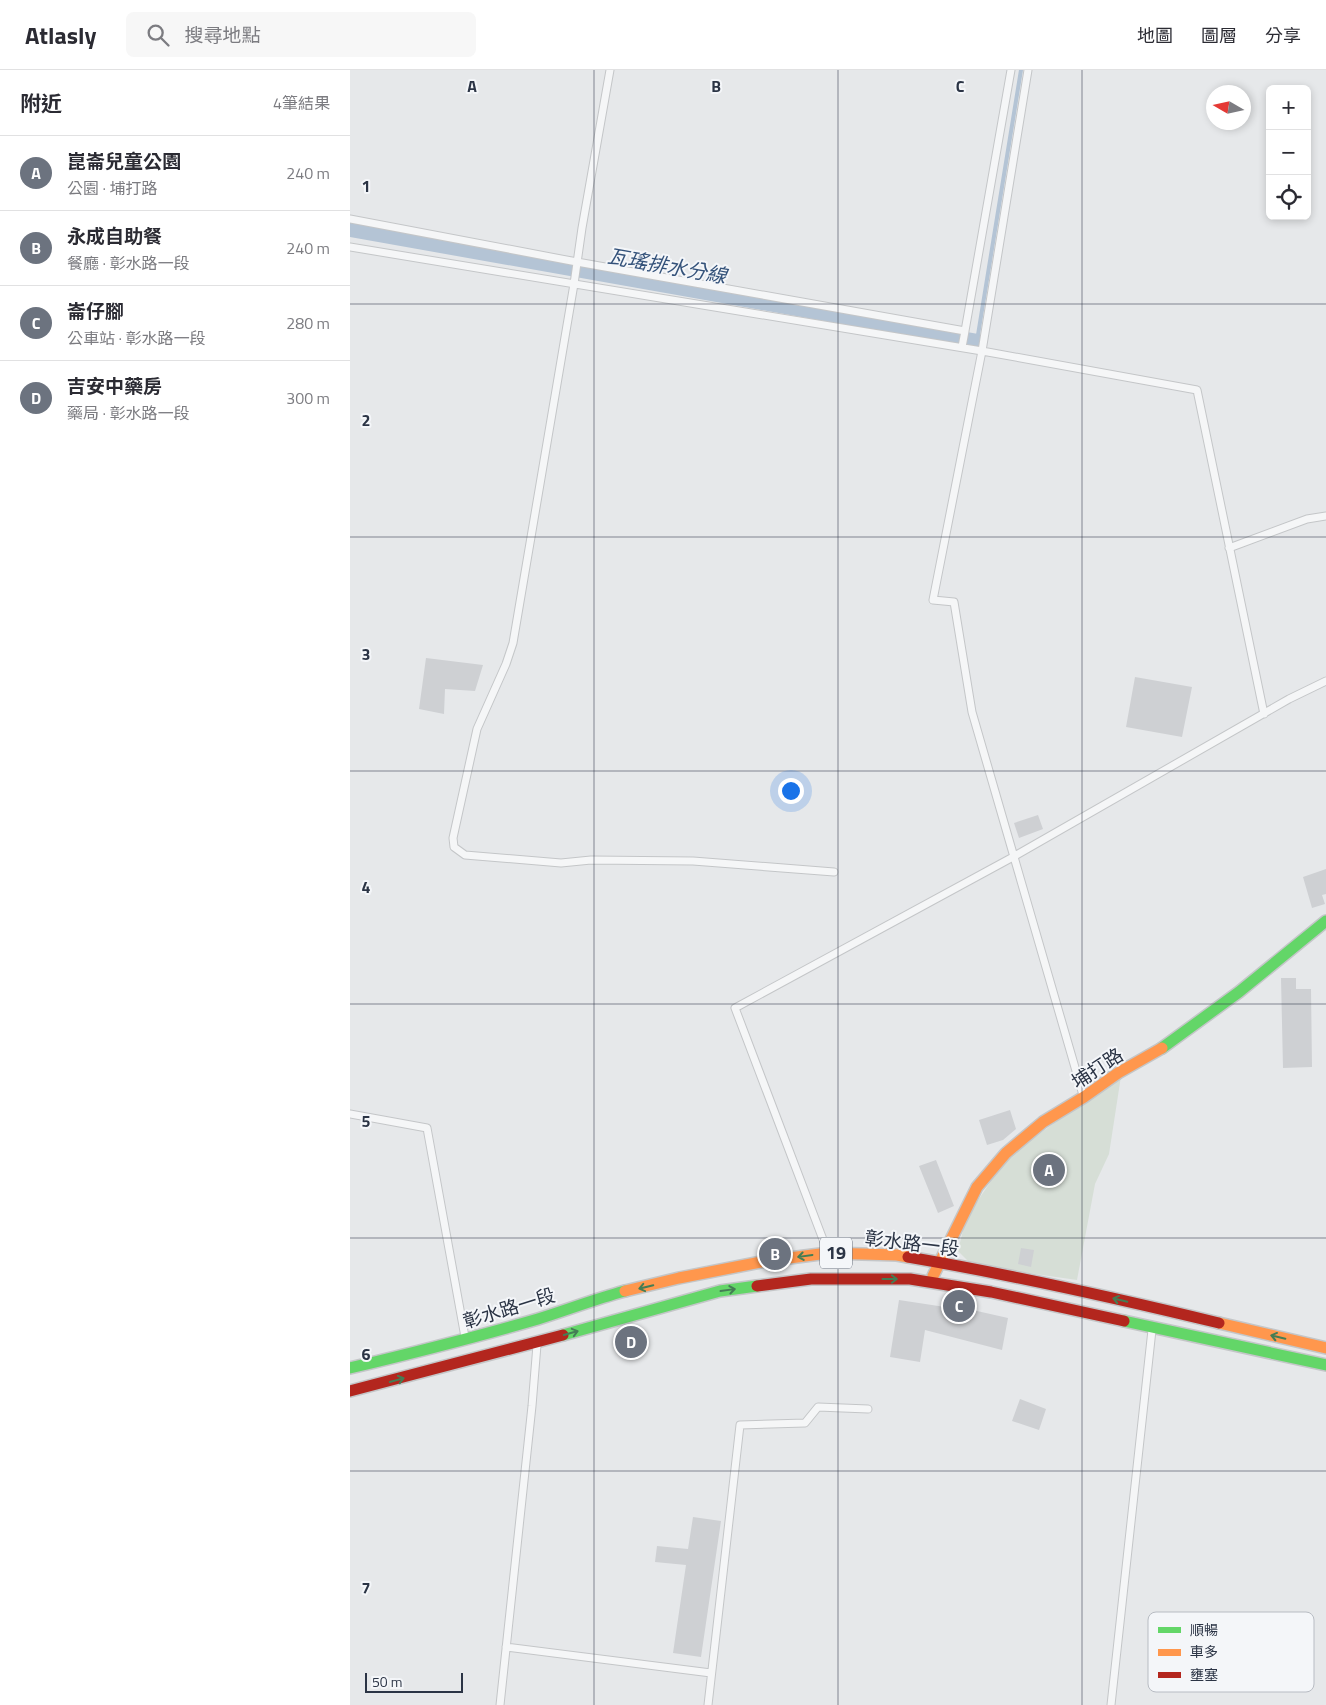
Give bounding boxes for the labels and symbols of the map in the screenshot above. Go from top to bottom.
text: A [467,74,477,98]
text: B [711,74,721,98]
text: C [956,74,965,98]
north arrow [1206,85,1251,130]
text: 1 [362,174,370,198]
water label: 瓦瑤排水分線 [605,240,731,292]
text: 2 [362,408,370,432]
text: 3 [362,642,370,666]
your location [778,778,804,804]
text: 4 [362,875,371,899]
street label: 埔打路 [1065,1040,1129,1095]
text: 5 [362,1109,371,1133]
pin: A [1033,1151,1065,1189]
street label: 彰水路一段 [863,1222,961,1263]
pin: B [759,1235,791,1273]
road number: 19 [820,1238,852,1268]
one-way arrow [797,1251,813,1261]
one-way arrow [881,1274,897,1284]
street label: 彰水路一段 [459,1280,559,1335]
one-way arrow [638,1282,654,1292]
one-way arrow [719,1285,735,1295]
pin: C [943,1287,975,1325]
one-way arrow [1113,1295,1129,1304]
pin: D [615,1323,647,1361]
one-way arrow [563,1327,579,1337]
one-way arrow [1271,1332,1287,1341]
text: 6 [362,1342,371,1366]
one-way arrow [389,1375,405,1384]
text: 7 [362,1576,370,1600]
legend [1148,1612,1314,1692]
text: 順暢 [1190,1619,1218,1640]
text: 車多 [1190,1641,1218,1662]
text: 壅塞 [1190,1664,1218,1685]
scale bar [365,1670,462,1693]

